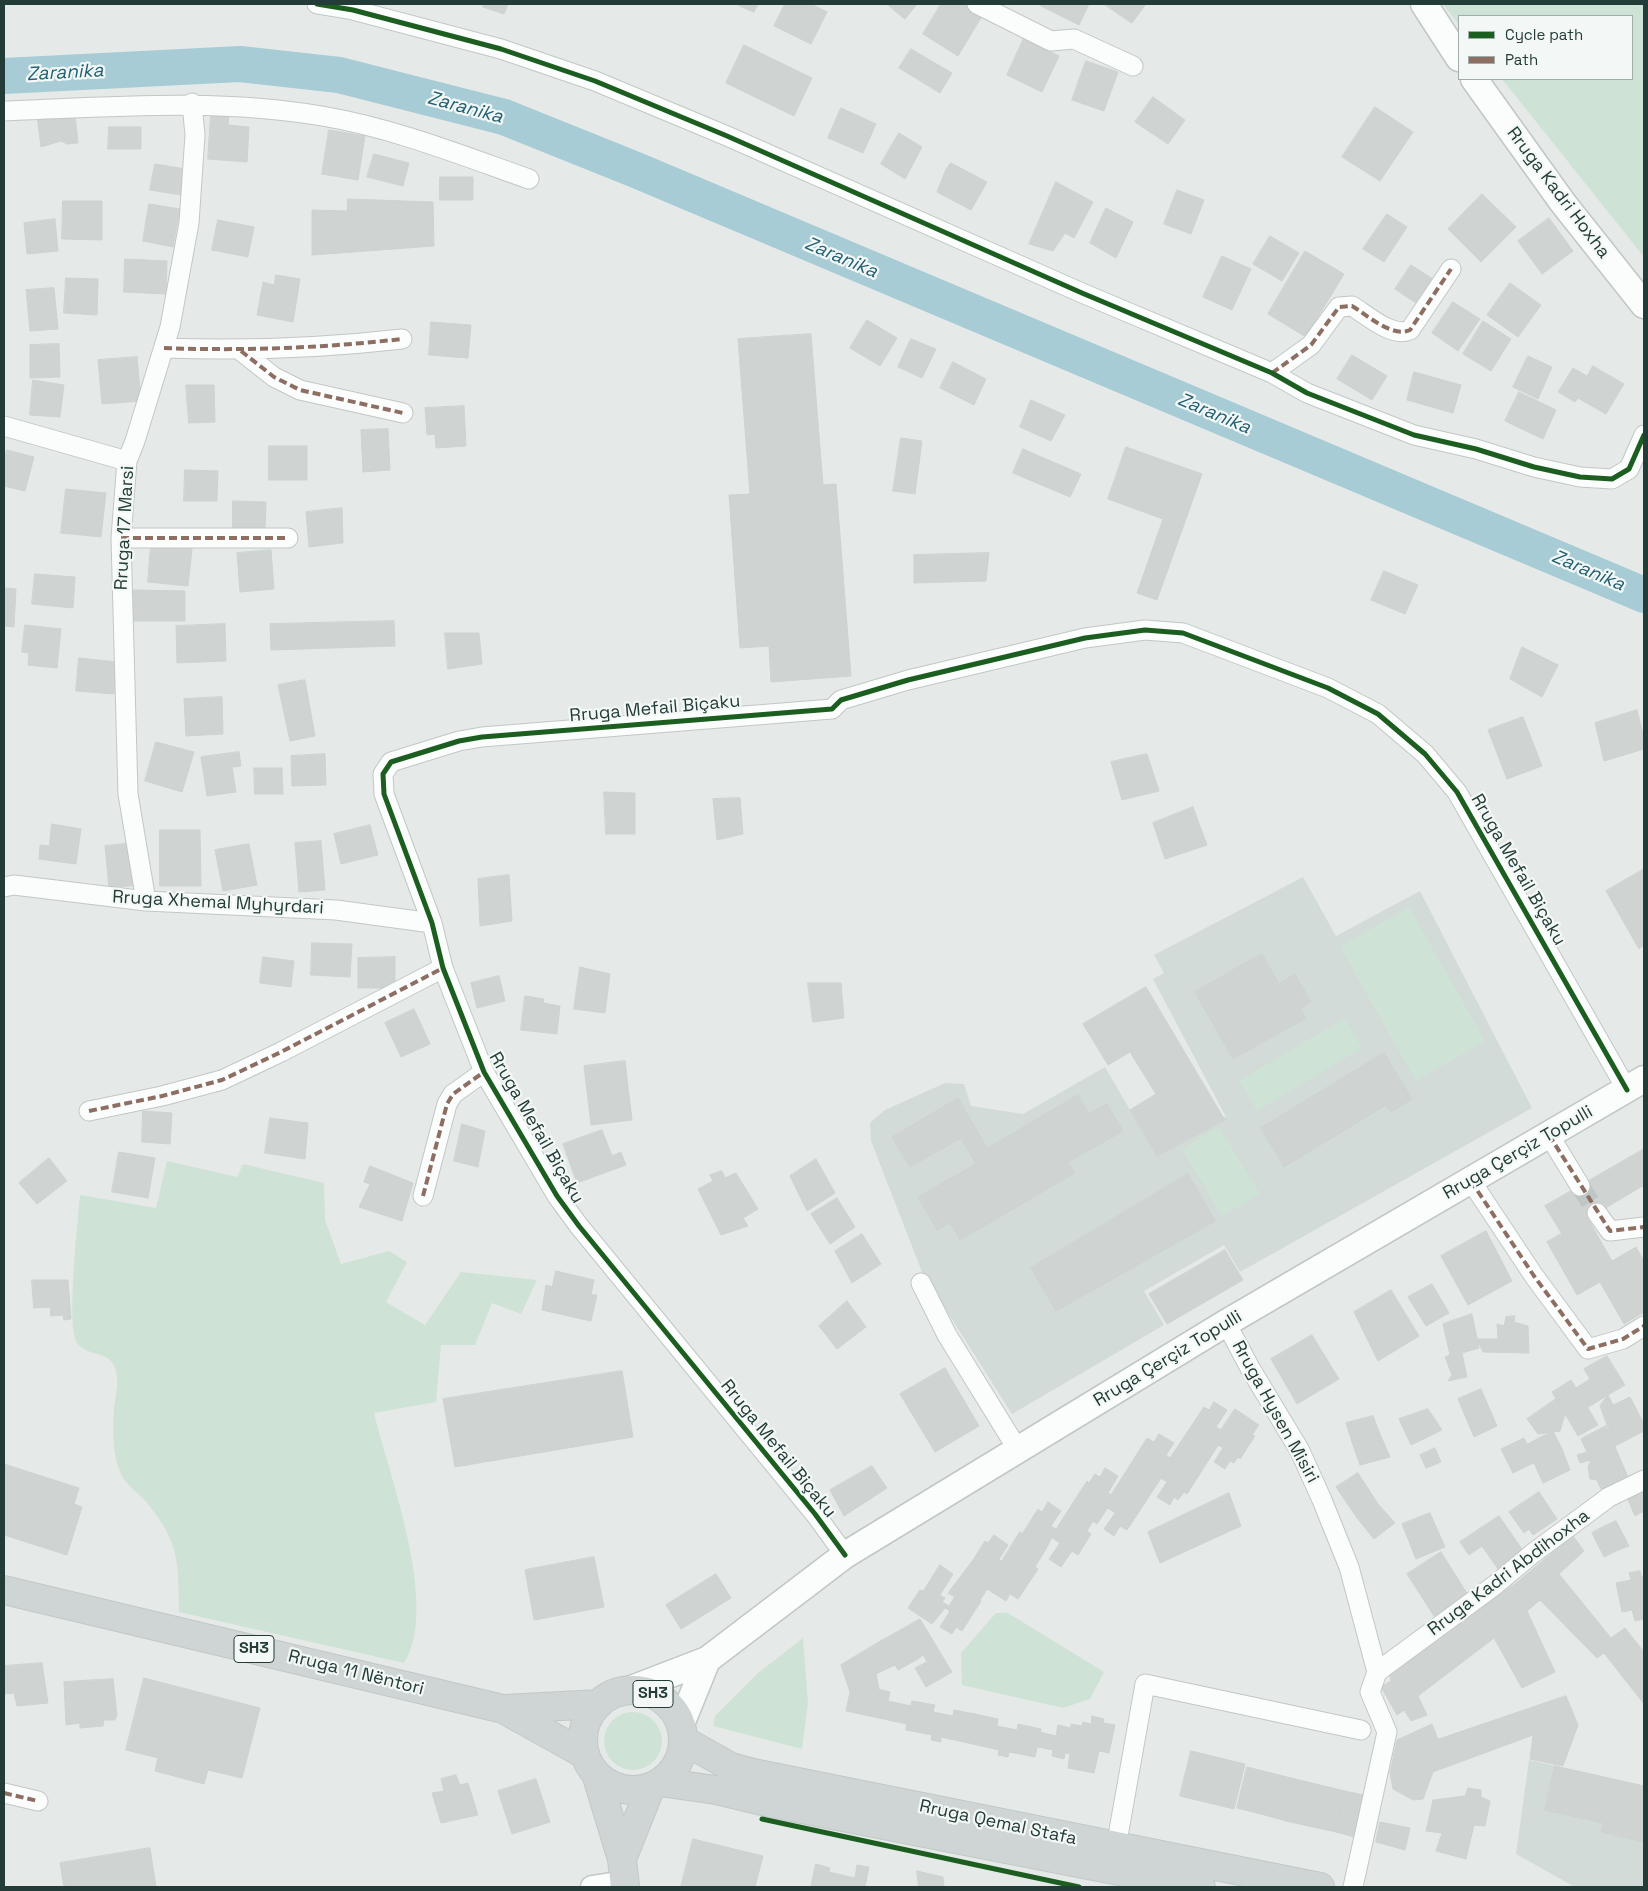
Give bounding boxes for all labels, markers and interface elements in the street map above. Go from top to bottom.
legend [1458,15,1633,80]
text: Cycle path [1505,25,1583,44]
text: Path [1505,50,1538,69]
water label: Zaranika [26,60,104,86]
water label: Zaranika [425,87,505,129]
street label: Rruga Kadri Hoxha [1502,123,1614,263]
water label: Zaranika [801,232,881,284]
water label: Zaranika [1174,388,1254,440]
street label: Rruga 17 Marsi [111,465,139,591]
water label: Zaranika [1548,545,1628,597]
street label: Rruga Mefail Biçaku [569,691,741,727]
street label: Rruga Mefail Biçaku [1466,790,1570,950]
street label: Rruga Xhemal Myhyrdari [112,887,324,919]
street label: Rruga Mefail Biçaku [484,1048,588,1208]
street label: Rruga Çerçiz Topulli [1439,1101,1597,1205]
street label: Rruga Çerçiz Topulli [1090,1306,1246,1412]
street label: Rruga Hysen Misiri [1227,1337,1323,1487]
street label: Rruga Mefail Biçaku [716,1376,840,1522]
street label: Rruga Kadri Abdihoxha [1424,1505,1594,1641]
road number: SH3 [234,1636,274,1662]
street label: Rruga 11 Nëntori [286,1646,426,1700]
road number: SH3 [633,1680,673,1708]
street label: Rruga Qemal Stafa [917,1796,1079,1850]

